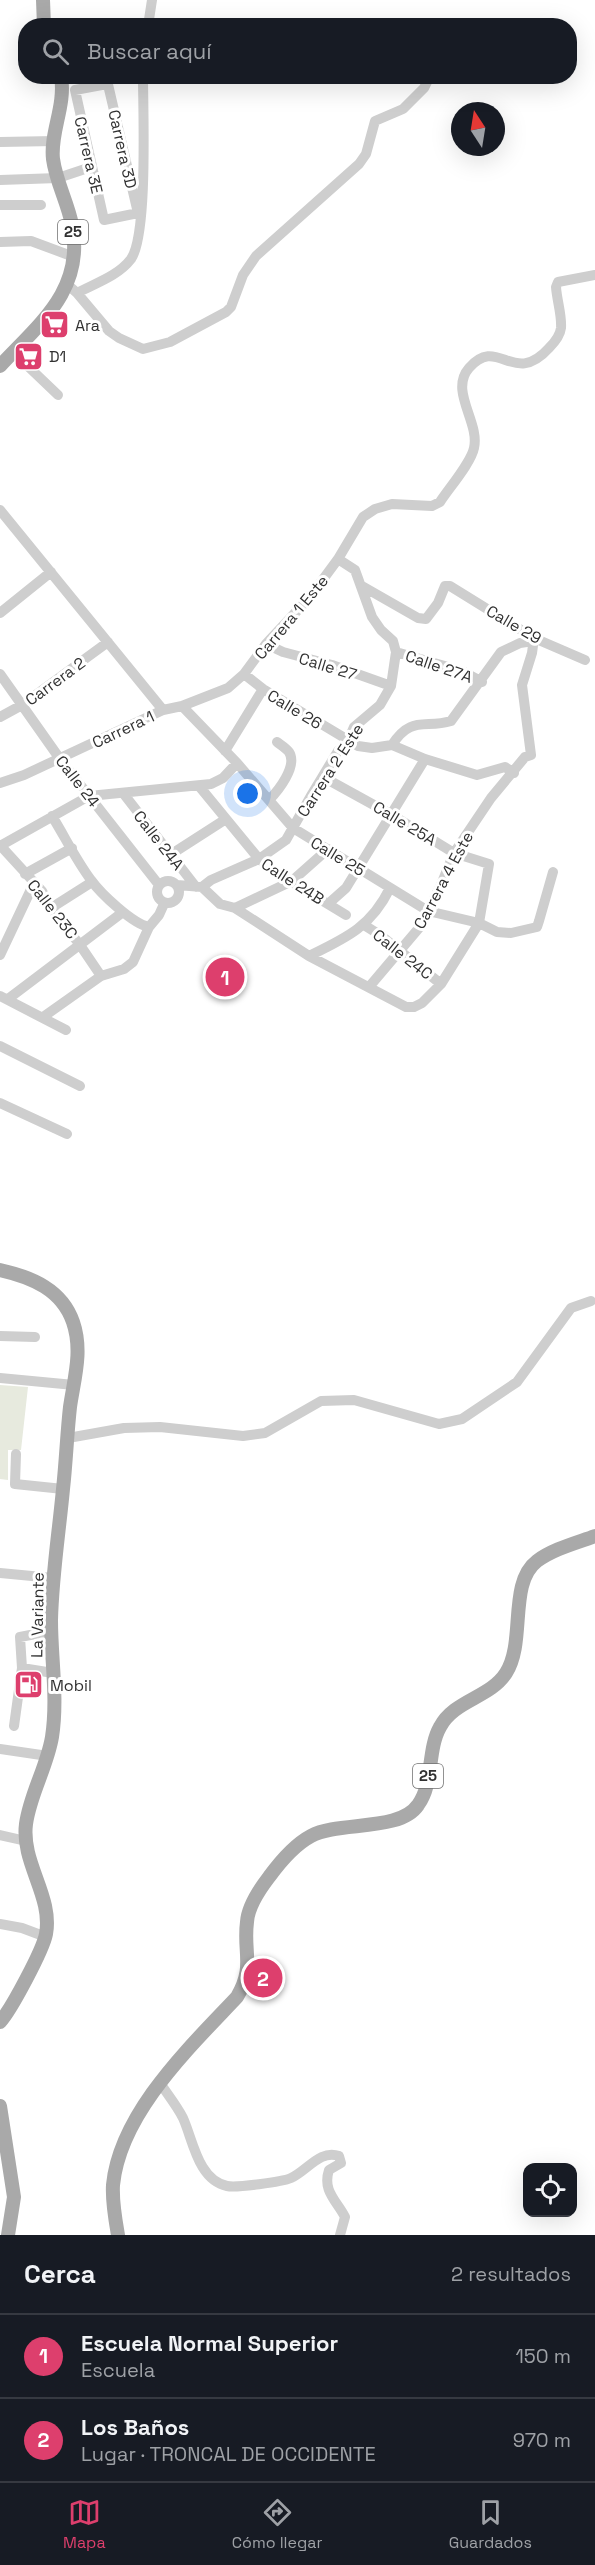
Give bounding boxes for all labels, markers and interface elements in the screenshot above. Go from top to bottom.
search box [18,18,577,84]
icon: search [39,35,72,68]
text: Buscar aquí [87,37,212,65]
north arrow [451,102,505,156]
street label: Carrera 3D [103,108,142,190]
street label: Carrera 3E [69,115,108,196]
road number: 25 [58,220,88,244]
supermarket icon: Ara [38,309,70,341]
place label: Ara [75,315,100,336]
supermarket icon: D1 [12,340,44,372]
place label: D1 [49,346,66,367]
street label: Carrera 1 Este [250,571,333,664]
street label: Calle 29 [482,600,545,649]
street label: Calle 27A [403,645,475,688]
street label: Calle 27 [296,648,359,685]
street label: Carrera 2 [21,652,90,710]
street label: Calle 26 [263,685,326,734]
street label: Carrera 1 [89,706,158,753]
street label: Carrera 2 Este [292,720,368,821]
street label: Calle 24 [51,751,104,811]
your location [233,779,262,808]
street label: Calle 25A [369,796,440,851]
street label: Calle 24A [129,806,188,874]
street label: Carrera 4 Este [409,828,478,933]
street label: Calle 25 [307,832,369,881]
street label: Calle 24B [257,853,328,909]
street label: Calle 23C [23,875,83,944]
street label: Calle 24C [369,924,437,984]
pin: 1 [206,954,244,1000]
street label: La Variante [26,1572,49,1658]
fuel station icon: Mobil [13,1669,45,1701]
place label: Mobil [50,1675,92,1696]
road number: 25 [413,1764,443,1788]
pin: 2 [244,1956,282,2000]
map controls [523,2163,577,2217]
button: locate [523,2163,577,2217]
text: Cerca [24,2257,96,2291]
text: 2 resultados [451,2261,571,2287]
text: Escuela Normal Superior [81,2329,338,2357]
text: 1 [39,2343,48,2369]
text: 150 m [516,2343,571,2369]
text: Escuela [81,2357,155,2383]
text: Los Baños [81,2413,189,2441]
text: 2 [38,2427,49,2453]
text: 970 m [513,2427,571,2453]
text: Lugar · TRONCAL DE OCCIDENTE [81,2441,376,2467]
tab: Mapa [63,2496,106,2553]
tab: Cómo llegar [232,2496,323,2553]
tab: Guardados [449,2496,532,2553]

